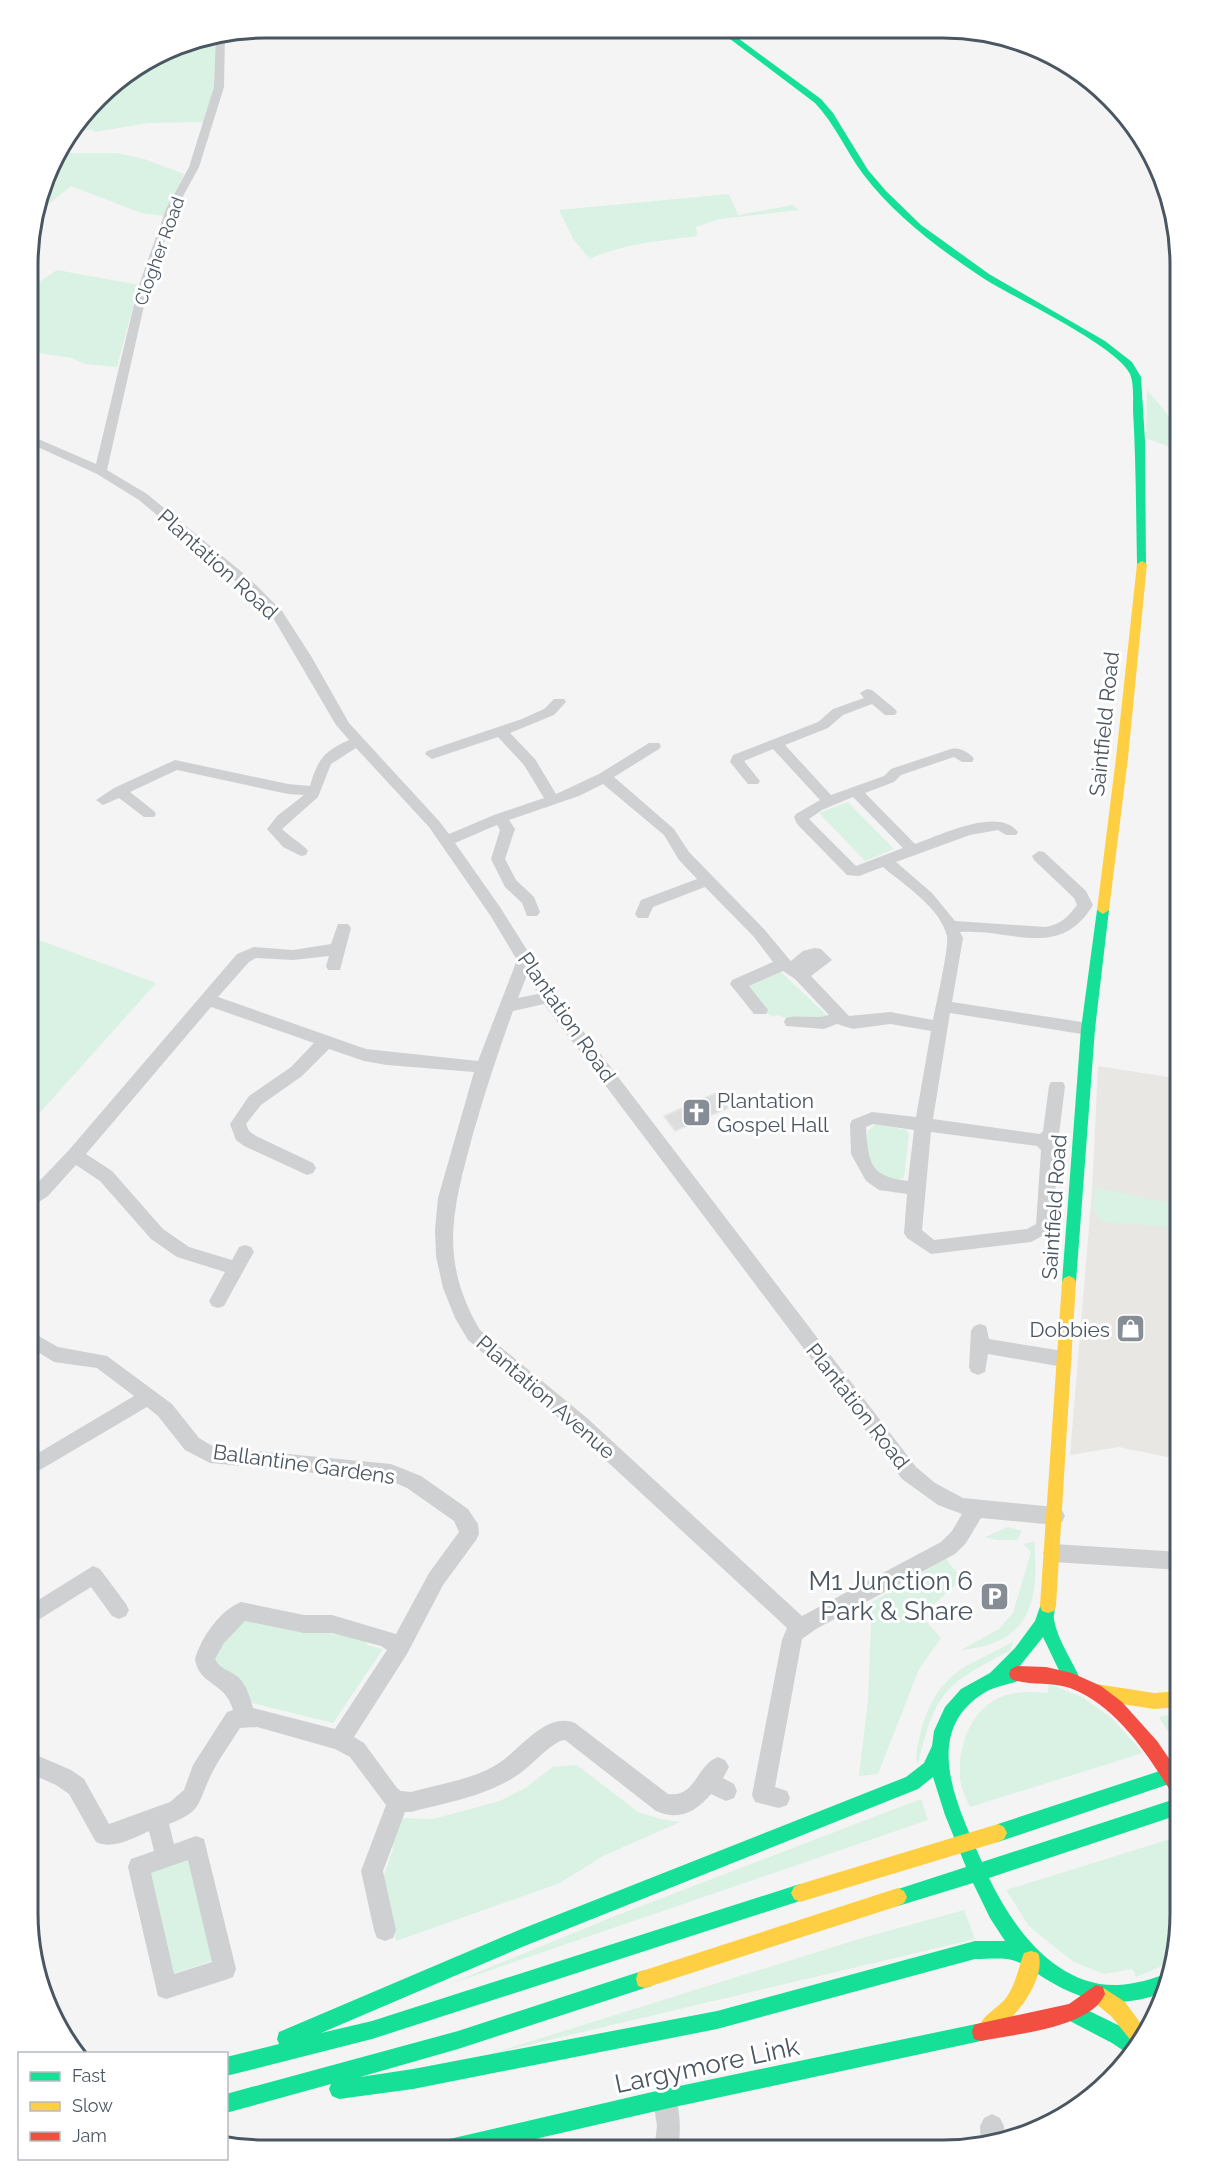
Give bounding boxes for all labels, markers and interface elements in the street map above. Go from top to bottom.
street label: Clogher Road [130,194,188,308]
street label: Plantation Road [153,504,283,624]
street label: Saintfield Road [1084,650,1124,798]
street label: Plantation Road [513,947,621,1087]
place label: Plantation Gospel Hall [717,1088,829,1137]
church icon: Plantation Gospel Hall [680,1096,712,1128]
street label: Saintfield Road [1036,1134,1072,1280]
shop icon: Dobbies [1115,1313,1147,1345]
place label: Dobbies [1030,1317,1110,1342]
street label: Plantation Avenue [472,1330,620,1464]
street label: Plantation Road [801,1338,915,1474]
street label: Ballantine Gardens [211,1439,397,1489]
place label: M1 Junction 6 Park & Share [809,1566,973,1626]
parking icon: M1 Junction 6 Park & Share [978,1580,1010,1612]
street label: Largymore Link [612,2031,802,2099]
legend [18,2052,228,2160]
text: Fast [72,2065,106,2086]
text: Slow [72,2095,113,2116]
text: Jam [72,2125,107,2146]

